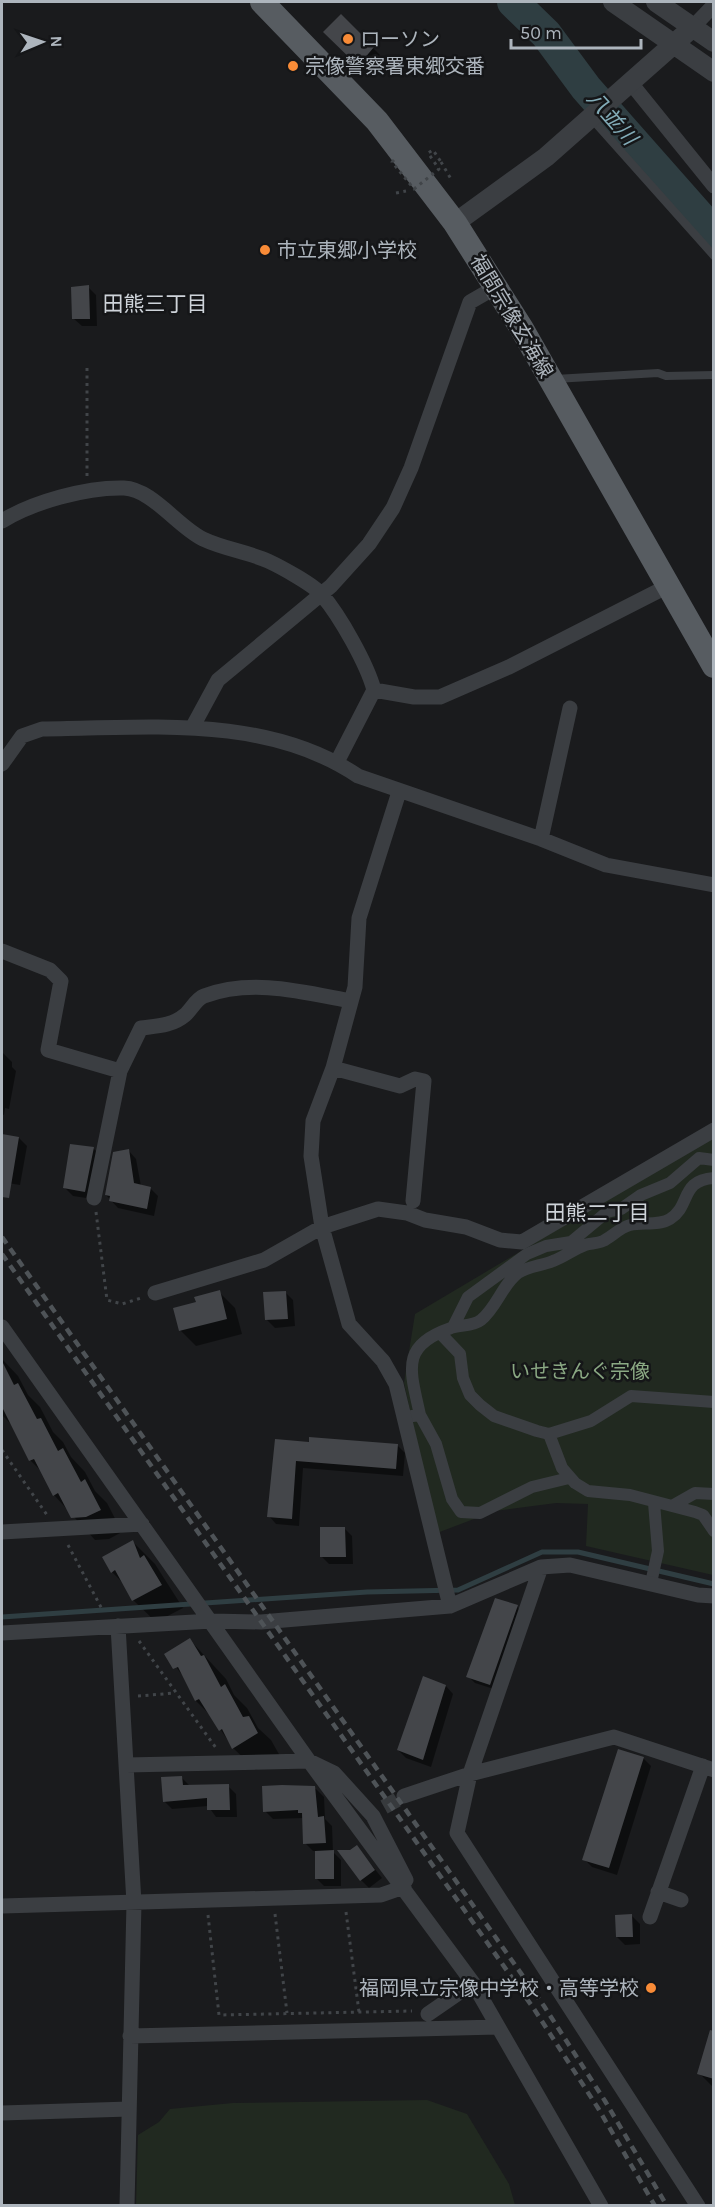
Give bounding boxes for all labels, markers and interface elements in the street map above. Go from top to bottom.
north arrow [12,12,72,72]
scale bar [511,12,642,50]
text: 50 m [520,22,562,44]
place label: ローソン [360,28,440,51]
marker: ローソン [341,32,355,46]
text: N [47,35,66,48]
place label: 宗像警察署東郷交番 [305,55,485,78]
marker: 宗像警察署東郷交番 [286,59,300,73]
water label: 八並川 [582,86,643,151]
place label: 市立東郷小学校 [277,239,417,262]
marker: 市立東郷小学校 [258,243,272,257]
street label: 福間宗像玄海線 [466,250,557,382]
district label: 田熊三丁目 [103,292,208,316]
district label: 田熊二丁目 [545,1201,650,1225]
park label: いせきんぐ宗像 [510,1360,650,1383]
place label: 福岡県立宗像中学校・高等学校 [359,1977,639,2000]
marker: 福岡県立宗像中学校・高等学校 [644,1981,658,1995]

